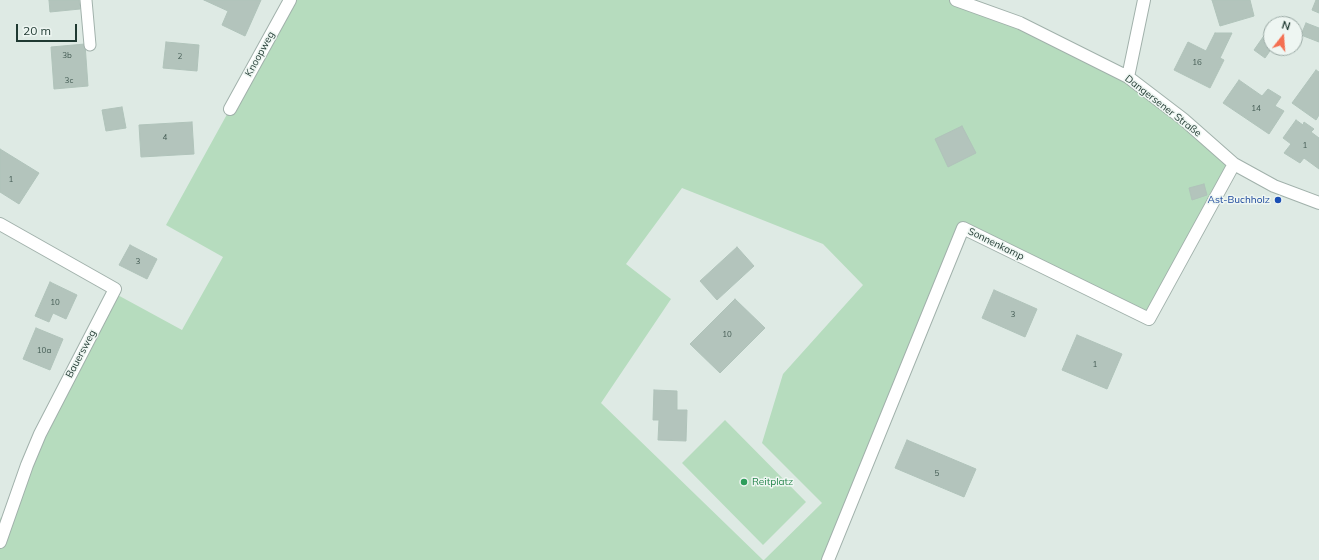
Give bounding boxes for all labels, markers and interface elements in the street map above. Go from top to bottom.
scale bar [18,16,79,42]
north arrow [1263,16,1303,56]
text: N [1280,18,1292,33]
text: 20 m [23,23,51,38]
street label: Knoopweg [243,29,277,79]
house number: 3b [62,51,72,61]
house number: 2 [178,52,182,62]
house number: 16 [1192,58,1202,68]
street label: Dangersener Straße [1123,73,1203,139]
house number: 3c [65,76,73,86]
house number: 14 [1251,104,1261,114]
house number: 4 [163,133,167,143]
house number: 1 [1303,141,1307,151]
house number: 1 [9,175,13,185]
place label: Ast-Buchholz [1208,194,1270,206]
marker: Ast-Buchholz [1273,195,1283,205]
street label: Sonnenkamp [966,225,1026,263]
house number: 3 [136,257,140,267]
house number: 10 [50,298,60,308]
house number: 3 [1011,310,1015,320]
street label: Bauersweg [63,328,99,380]
house number: 10 [722,330,732,340]
house number: 10a [37,346,51,356]
house number: 1 [1093,360,1097,370]
house number: 5 [935,469,939,479]
place label: Reitplatz [752,476,793,488]
marker: Reitplatz [739,477,749,487]

